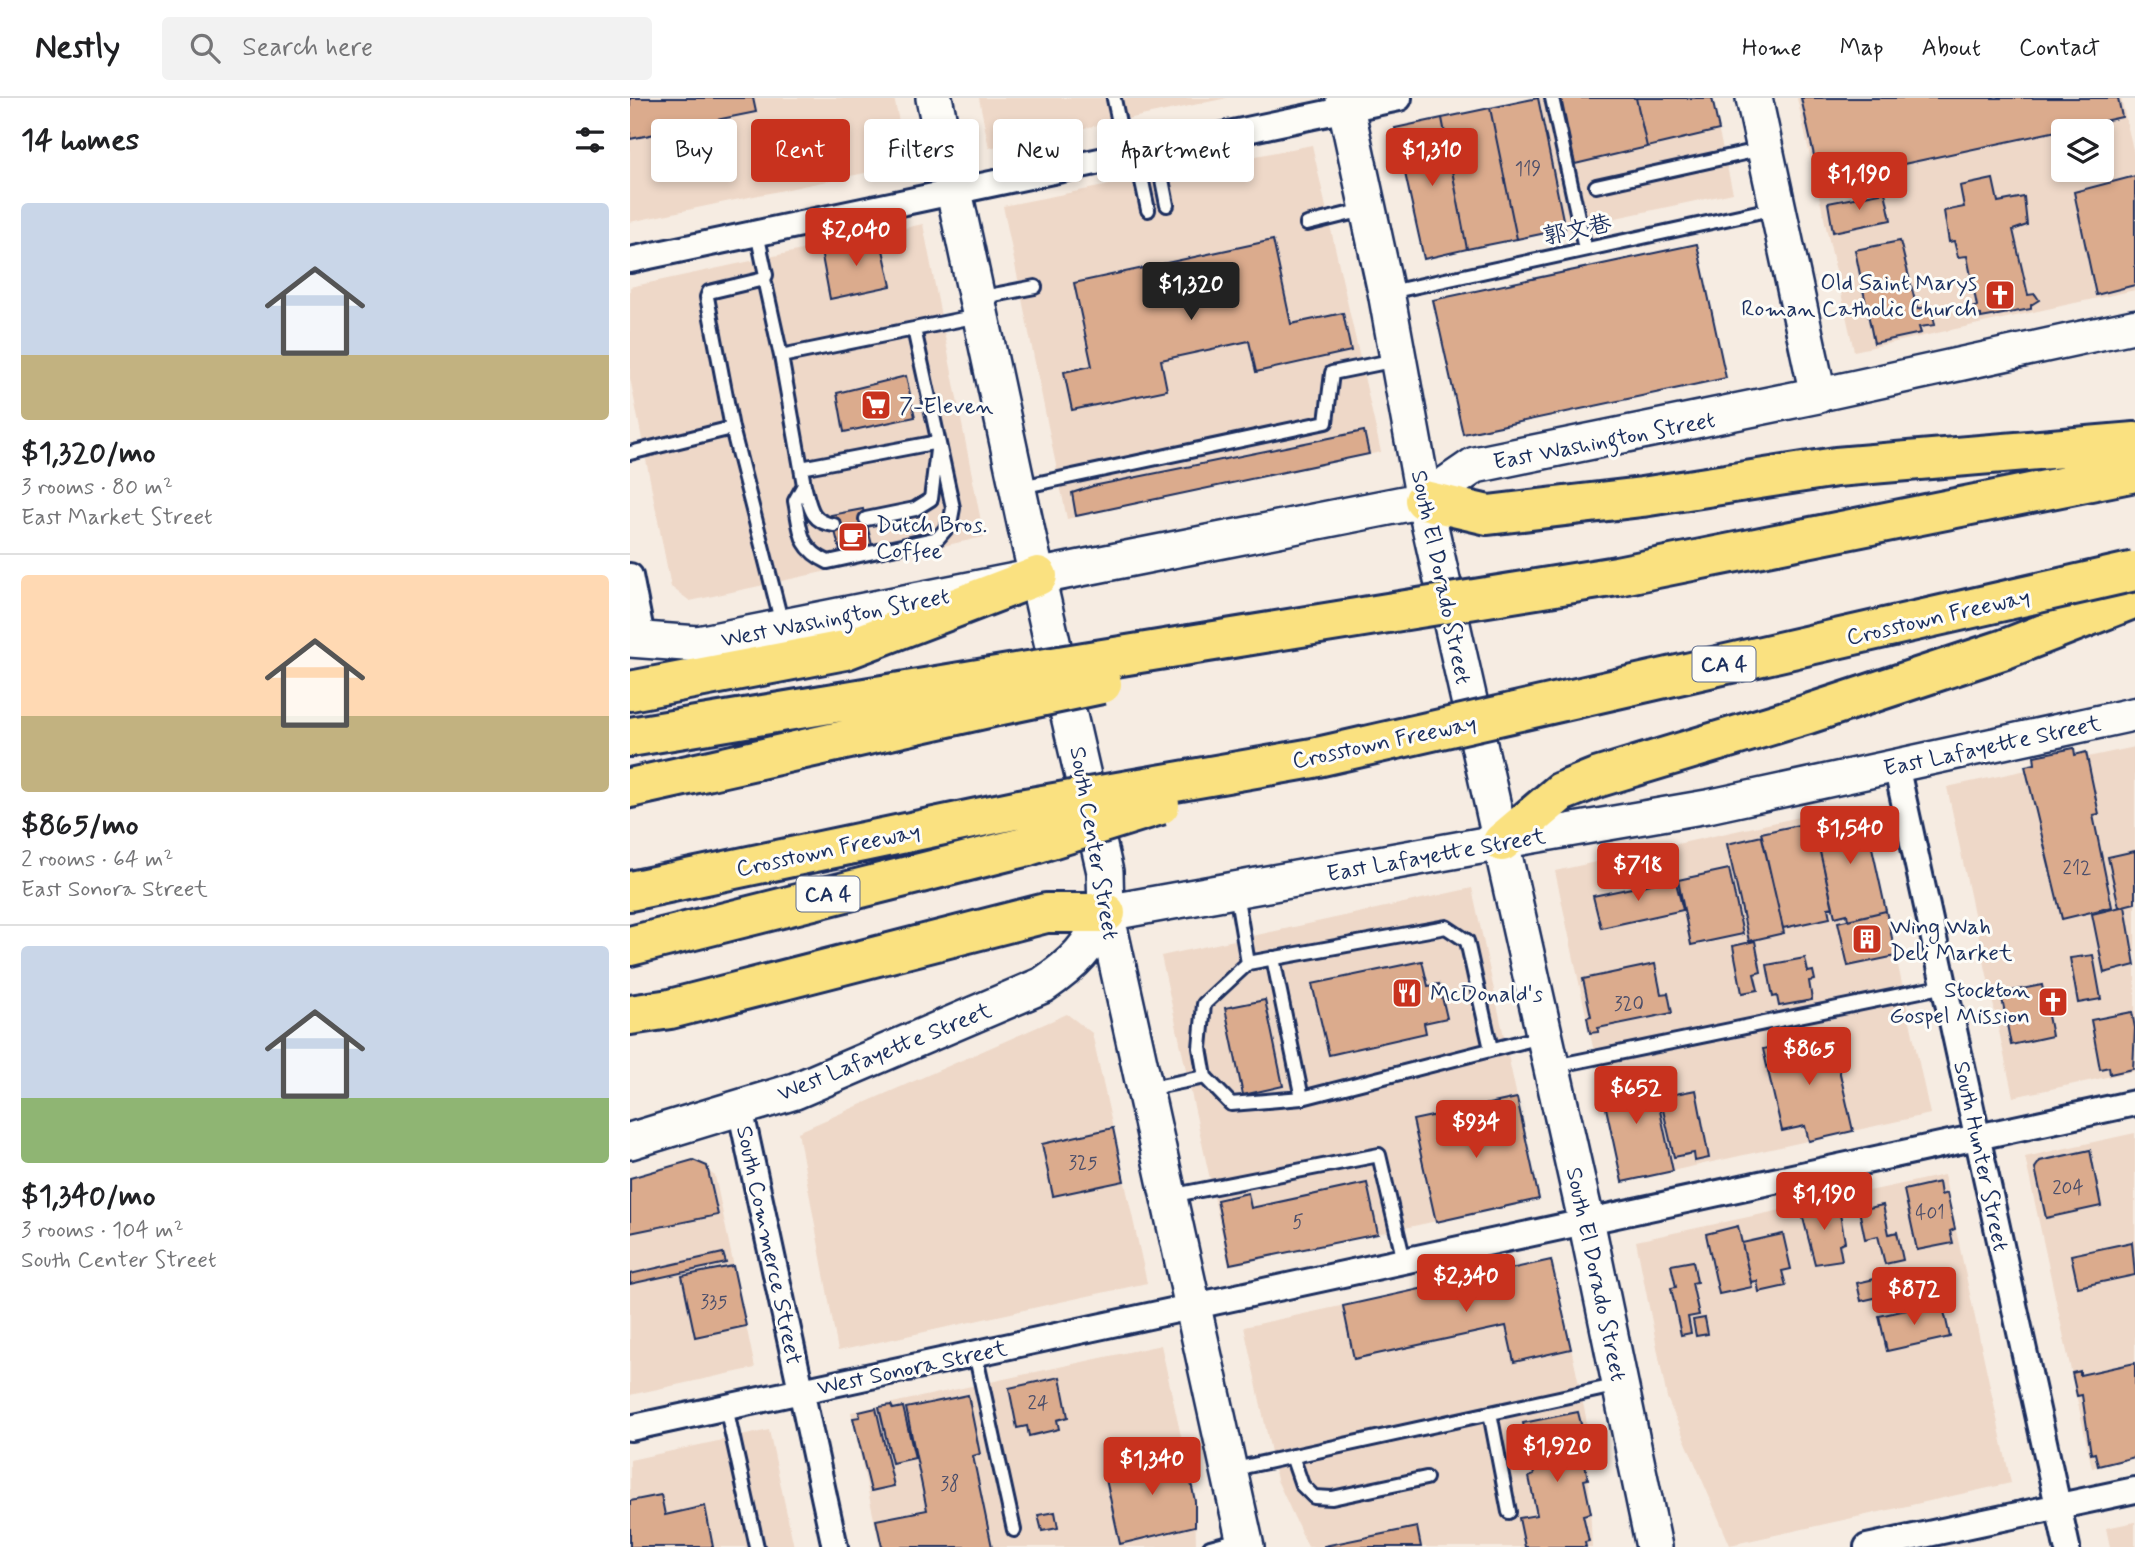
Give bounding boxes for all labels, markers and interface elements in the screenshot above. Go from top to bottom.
search box [162,17,652,80]
text: Nestly [35,26,120,70]
icon: search [186,29,224,67]
text: Search here [242,31,373,65]
text: Home [1742,33,1802,64]
text: Map [1840,33,1884,64]
text: About [1922,33,1981,64]
text: Contact [2019,33,2100,64]
chip: Buy [651,119,737,182]
chip: Rent [751,119,850,182]
chip: Filters [864,119,979,182]
chip: New [993,119,1083,182]
chip: Apartment [1097,119,1254,182]
map controls [2051,119,2114,182]
button: layers [2051,119,2114,182]
text: 14 homes [21,121,139,160]
icon: filters [571,121,609,159]
pin: $1,310 [1375,129,1489,188]
text: $1,310 [1402,136,1462,166]
pin: $1,190 [1802,152,1916,212]
house number: 119 [1515,157,1541,182]
text: $1,190 [1827,160,1891,190]
pin: $2,040 [799,208,913,268]
street label: 郭文巷 [1541,209,1615,253]
text: $2,040 [821,216,891,246]
icon: home [252,248,378,374]
pin: $1,320 [1134,262,1248,322]
place label: Old Saint Marys Roman Catholic Church [1741,269,1977,325]
text: $1,320 [1158,270,1224,300]
church icon: Old Saint Marys Roman Catholic Church [1983,278,2017,312]
supermarket icon: 7-Eleven [859,388,893,422]
place label: 7-Eleven [899,392,994,422]
street label: East Washington Street [1491,406,1718,480]
text: $1,320/mo [21,434,156,473]
street label: South El Dorado Street [1403,468,1477,687]
text: 3 rooms · 80 m² [21,473,173,503]
text: East Market Street [21,503,213,533]
place label: Dutch Bros. Coffee [876,511,987,567]
cafe icon: Dutch Bros. Coffee [836,520,870,554]
street label: West Washington Street [719,582,953,658]
street label: Crosstown Freeway [1844,582,2033,654]
icon: home [252,620,378,746]
road number: CA 4 [1692,646,1756,682]
street label: Crosstown Freeway [1290,709,1479,777]
street label: East Lafayette Street [1881,709,2104,785]
street label: South Center Street [1061,744,1125,942]
text: $865/mo [21,806,139,845]
pin: $1,540 [1793,806,1907,866]
text: $1,540 [1816,814,1884,844]
street label: Crosstown Freeway [734,817,923,885]
street label: East Lafayette Street [1325,822,1549,890]
pin: $718 [1597,844,1679,903]
text: 2 rooms · 64 m² [21,845,173,875]
text: $718 [1613,851,1663,881]
house number: 212 [2063,856,2091,881]
text: East Sonora Street [21,875,208,905]
road number: CA 4 [796,876,860,912]
place label: Wing Wah Deli Market [1890,913,2013,969]
building icon: Wing Wah Deli Market [1850,922,1884,956]
restaurant icon: McDonald's [1390,976,1424,1010]
place label: Stockton Gospel Mission [1889,976,2030,1032]
place label: McDonald's [1430,980,1543,1010]
church icon: Stockton Gospel Mission [2036,985,2070,1019]
icon: home [252,991,378,1117]
house number: 320 [1614,992,1644,1017]
street label: West Lafayette Street [773,996,997,1110]
pin: $865 [1768,1028,1850,1087]
text: $865 [1783,1035,1835,1065]
street label: South Hunter Street [1945,1059,2015,1254]
pin: $652 [1595,1066,1677,1126]
text: $652 [1610,1074,1662,1104]
pin: $934 [1435,1100,1517,1160]
text: $934 [1452,1108,1500,1138]
street label: South Commerce Street [728,1123,808,1368]
house number: 325 [1068,1151,1098,1176]
street label: South El Dorado Street [1558,1165,1632,1384]
pin: $1,190 [1767,1172,1881,1232]
house number: 204 [2052,1176,2084,1201]
text: $1,340/mo [21,1177,155,1216]
text: $1,190 [1792,1180,1856,1210]
house number: 401 [1915,1201,1945,1226]
house number: 5 [1292,1210,1304,1235]
text: 3 rooms · 104 m² [21,1216,184,1246]
text: South Center Street [21,1246,217,1276]
pin: $2,340 [1409,1254,1523,1314]
text: $2,340 [1433,1262,1499,1292]
pin: $872 [1873,1268,1955,1327]
text: $872 [1888,1275,1940,1305]
house number: 335 [700,1290,728,1315]
street label: West Sonora Street [815,1334,1011,1404]
house number: 24 [1028,1391,1048,1416]
pin: $1,920 [1500,1424,1614,1484]
text: $1,920 [1522,1432,1592,1462]
pin: $1,340 [1095,1438,1209,1497]
text: $1,340 [1120,1445,1184,1475]
house number: 38 [940,1472,960,1497]

